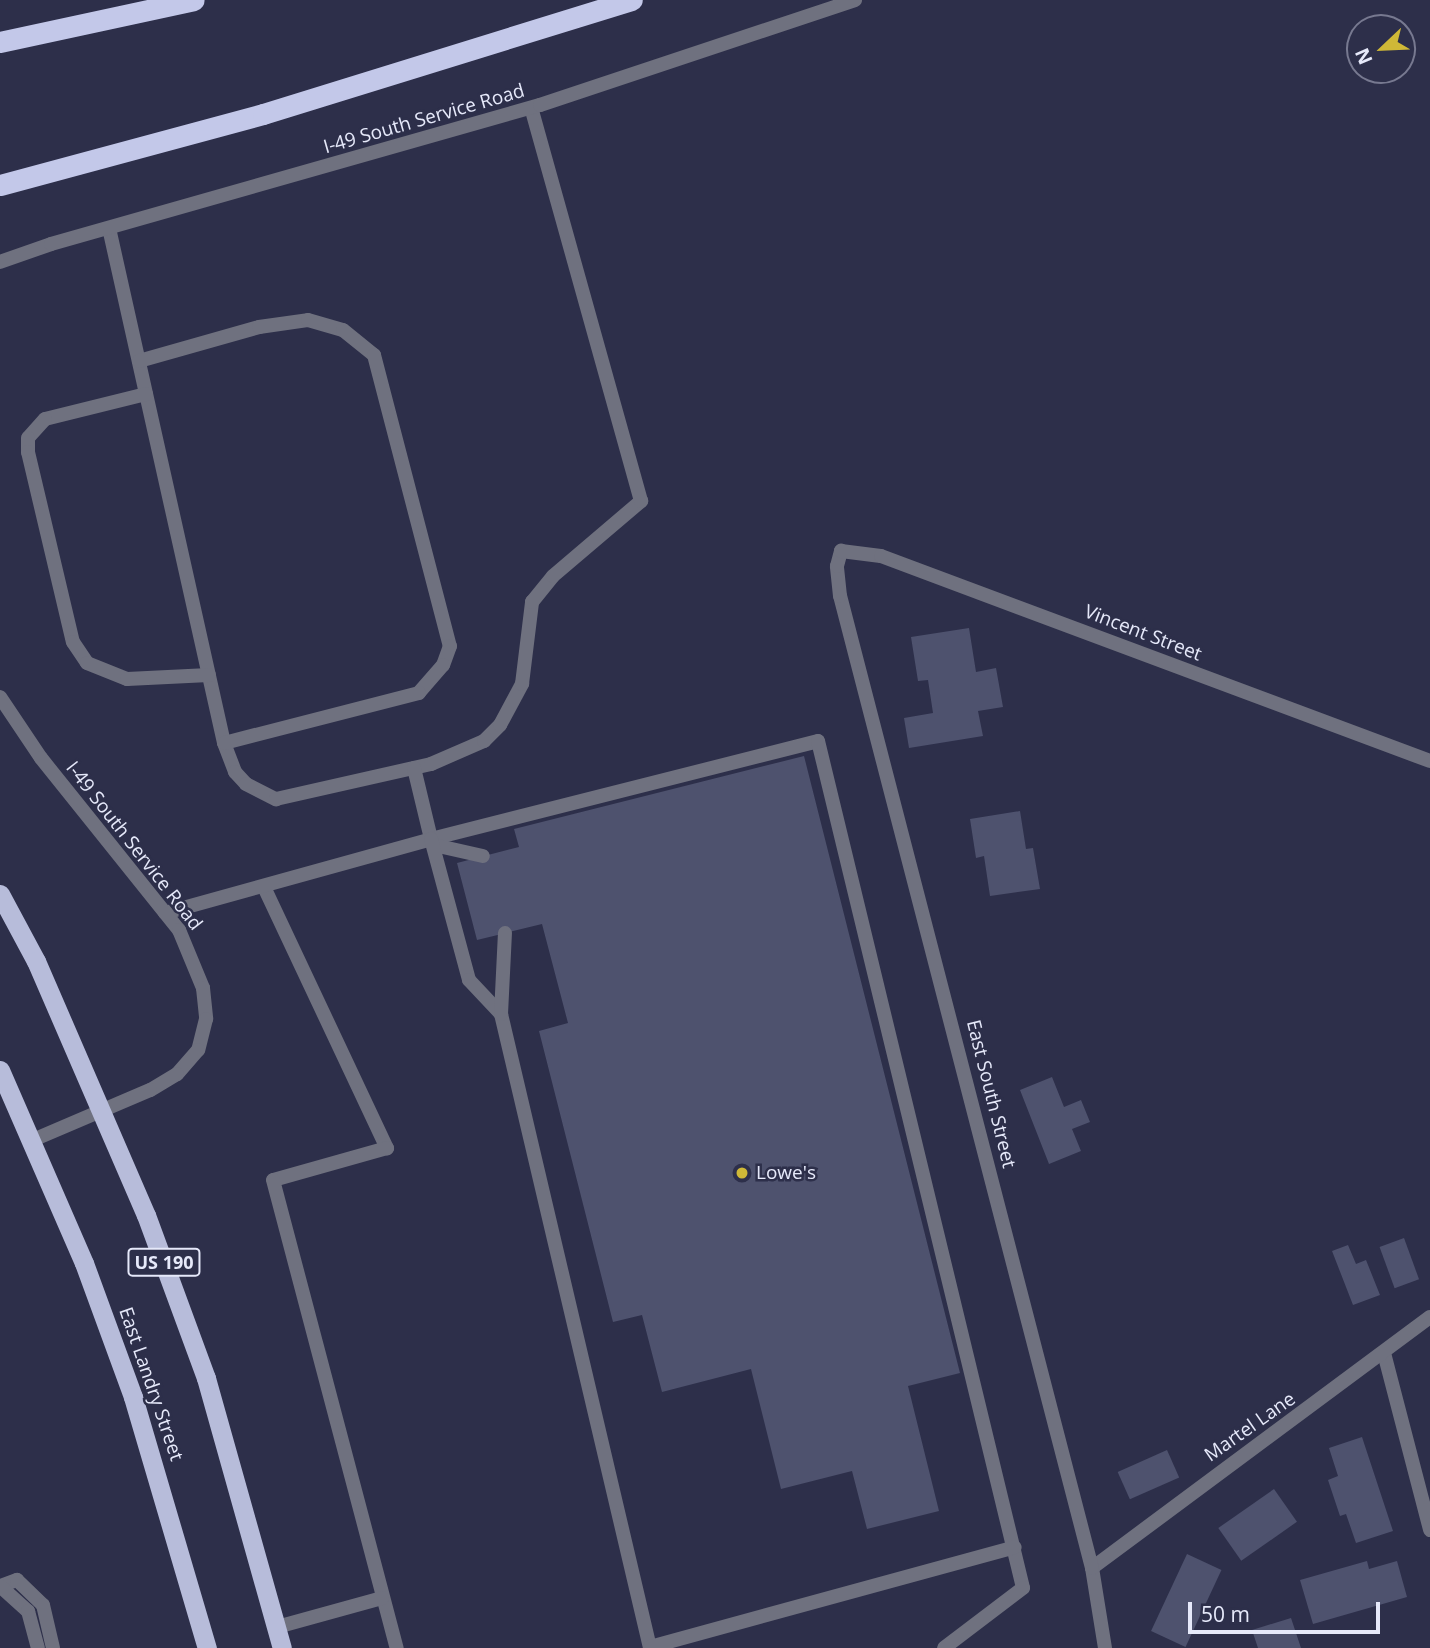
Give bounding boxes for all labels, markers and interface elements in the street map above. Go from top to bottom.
north arrow [1346,14,1416,84]
text: N [1349,44,1378,69]
street label: I-49 South Service Road [321,79,527,159]
street label: Vincent Street [1081,600,1205,666]
street label: I-49 South Service Road [61,757,207,935]
street label: East South Street [962,1018,1020,1170]
place label: Lowe's [756,1162,816,1184]
marker: Lowe's [734,1165,750,1181]
road number: US 190 [127,1247,201,1276]
street label: East Landry Street [114,1304,188,1464]
street label: Martel Lane [1200,1387,1300,1467]
scale bar [1192,1588,1384,1632]
text: 50 m [1201,1600,1250,1628]

